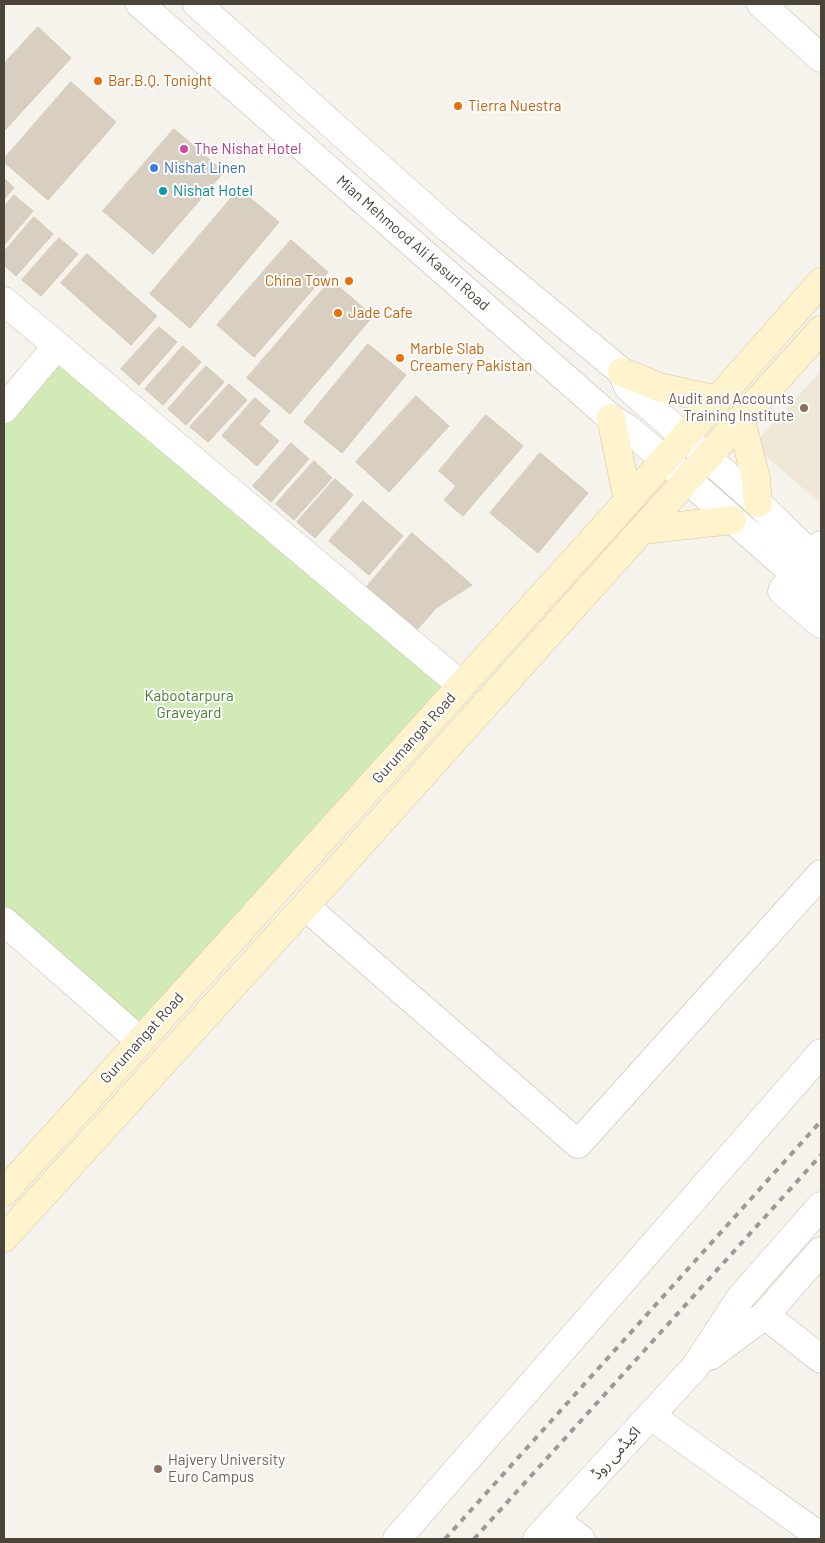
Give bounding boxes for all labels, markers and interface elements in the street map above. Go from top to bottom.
place label: Bar.B.Q. Tonight [108,72,212,90]
marker: Bar.B.Q. Tonight [92,75,104,87]
place label: Tierra Nuestra [468,97,561,115]
marker: Tierra Nuestra [452,100,464,112]
place label: The Nishat Hotel [194,140,301,158]
marker: The Nishat Hotel [178,143,190,155]
place label: Nishat Linen [164,159,246,177]
marker: Nishat Linen [148,162,160,174]
street label: Mian Mehmood Ali Kasuri Road [333,172,493,314]
place label: Nishat Hotel [173,182,253,200]
marker: Nishat Hotel [157,185,169,197]
place label: China Town [265,272,339,290]
marker: China Town [343,275,355,287]
place label: Jade Cafe [348,304,413,322]
marker: Jade Cafe [332,307,344,319]
place label: Marble Slab Creamery Pakistan [410,340,532,375]
marker: Marble Slab Creamery Pakistan [394,352,406,364]
place label: Audit and Accounts Training Institute [668,390,794,425]
marker: Audit and Accounts Training Institute [798,402,810,414]
park label: Kabootarpura Graveyard [144,687,234,722]
street label: Gurumangat Road [368,689,460,787]
street label: Gurumangat Road [96,989,188,1087]
street label: اکیڈمی روڈ [588,1423,644,1483]
place label: Hajvery University Euro Campus [168,1451,285,1486]
marker: Hajvery University Euro Campus [152,1463,164,1475]

